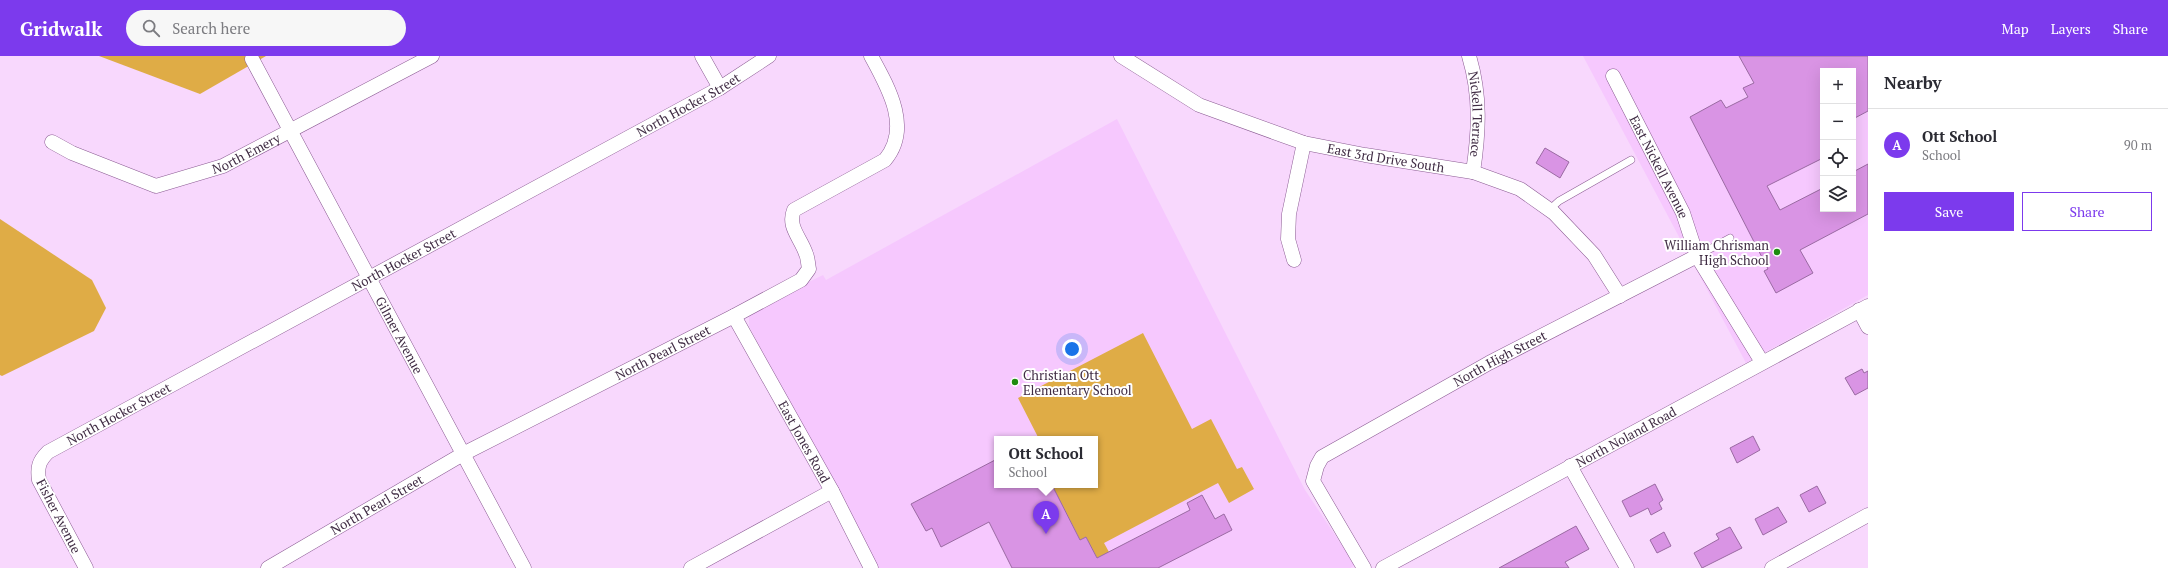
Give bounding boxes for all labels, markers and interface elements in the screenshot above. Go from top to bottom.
search box [126,10,406,46]
text: Gridwalk [20,16,102,41]
icon: search [140,17,162,39]
text: Search here [172,18,250,38]
text: Map [2002,19,2029,38]
text: Layers [2051,19,2091,38]
text: Share [2113,19,2148,38]
street label: North Hocker Street [633,68,744,141]
map controls [1820,68,1856,212]
button: + [1820,68,1856,104]
street label: Nickell Terrace [1464,70,1487,158]
text: Nearby [1884,71,1942,94]
button: − [1820,104,1856,140]
street label: East Nickell Avenue [1626,112,1693,221]
text: Ott School [1922,126,1997,146]
street label: North Emery [210,128,284,178]
text: A [1892,136,1902,154]
text: 90 m [2124,136,2152,154]
street label: East 3rd Drive South [1326,139,1446,176]
button: locate [1820,140,1856,176]
text: School [1922,146,1961,164]
button: layers [1820,176,1856,212]
button: Save [1884,192,2014,231]
button: Share [2022,192,2152,231]
street label: North Hocker Street [348,224,459,295]
place label: William Chrisman High School [1664,236,1769,269]
marker: William Chrisman High School [1772,247,1782,257]
street label: Gilmer Avenue [372,293,428,377]
street label: North Pearl Street [612,320,714,384]
street label: North High Street [1450,326,1550,390]
your location [1062,339,1082,359]
place label: Christian Ott Elementary School [1023,366,1132,399]
marker: Christian Ott Elementary School [1010,377,1020,387]
street label: North Hocker Street [63,378,174,449]
street label: East Jones Road [774,397,835,486]
street label: North Noland Road [1572,402,1679,471]
popup [994,436,1098,488]
text: Ott School [1008,443,1084,463]
text: School [1008,463,1047,481]
street label: North Pearl Street [327,470,427,539]
street label: Fisher Avenue [33,476,85,556]
pin: A [1033,501,1059,534]

